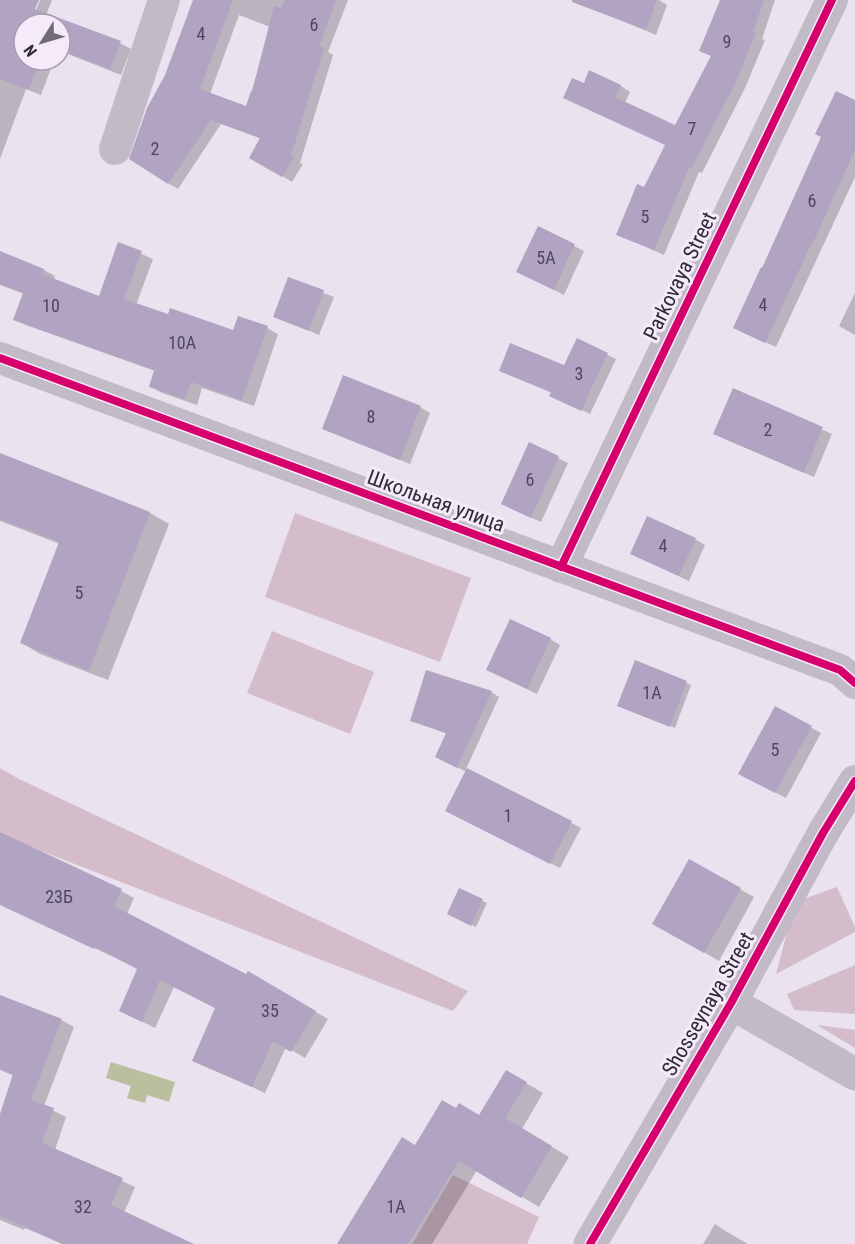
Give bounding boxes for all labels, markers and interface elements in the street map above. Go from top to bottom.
north arrow [12,12,72,72]
house number: 6 [310,14,318,35]
house number: 4 [197,23,206,44]
house number: 9 [723,31,731,52]
text: N [20,41,41,60]
house number: 7 [688,118,697,139]
house number: 2 [151,138,160,159]
house number: 6 [808,190,816,211]
house number: 5 [641,206,650,227]
street label: Parkovaya Street [639,208,721,344]
house number: 5А [536,247,556,268]
house number: 4 [759,294,768,315]
house number: 10 [42,295,60,316]
house number: 10А [168,332,197,353]
house number: 3 [575,363,583,384]
house number: 8 [367,406,375,427]
house number: 2 [764,419,773,440]
street label: Школьная улица [364,465,508,537]
house number: 6 [526,469,534,490]
house number: 4 [659,535,668,556]
house number: 5 [75,582,84,603]
house number: 1А [642,682,662,703]
house number: 5 [771,739,780,760]
house number: 1 [504,805,512,826]
house number: 23Б [45,886,73,907]
street label: Shosseynaya Street [657,928,759,1080]
house number: 35 [261,1000,279,1021]
house number: 32 [74,1196,92,1217]
house number: 1А [386,1196,406,1217]

